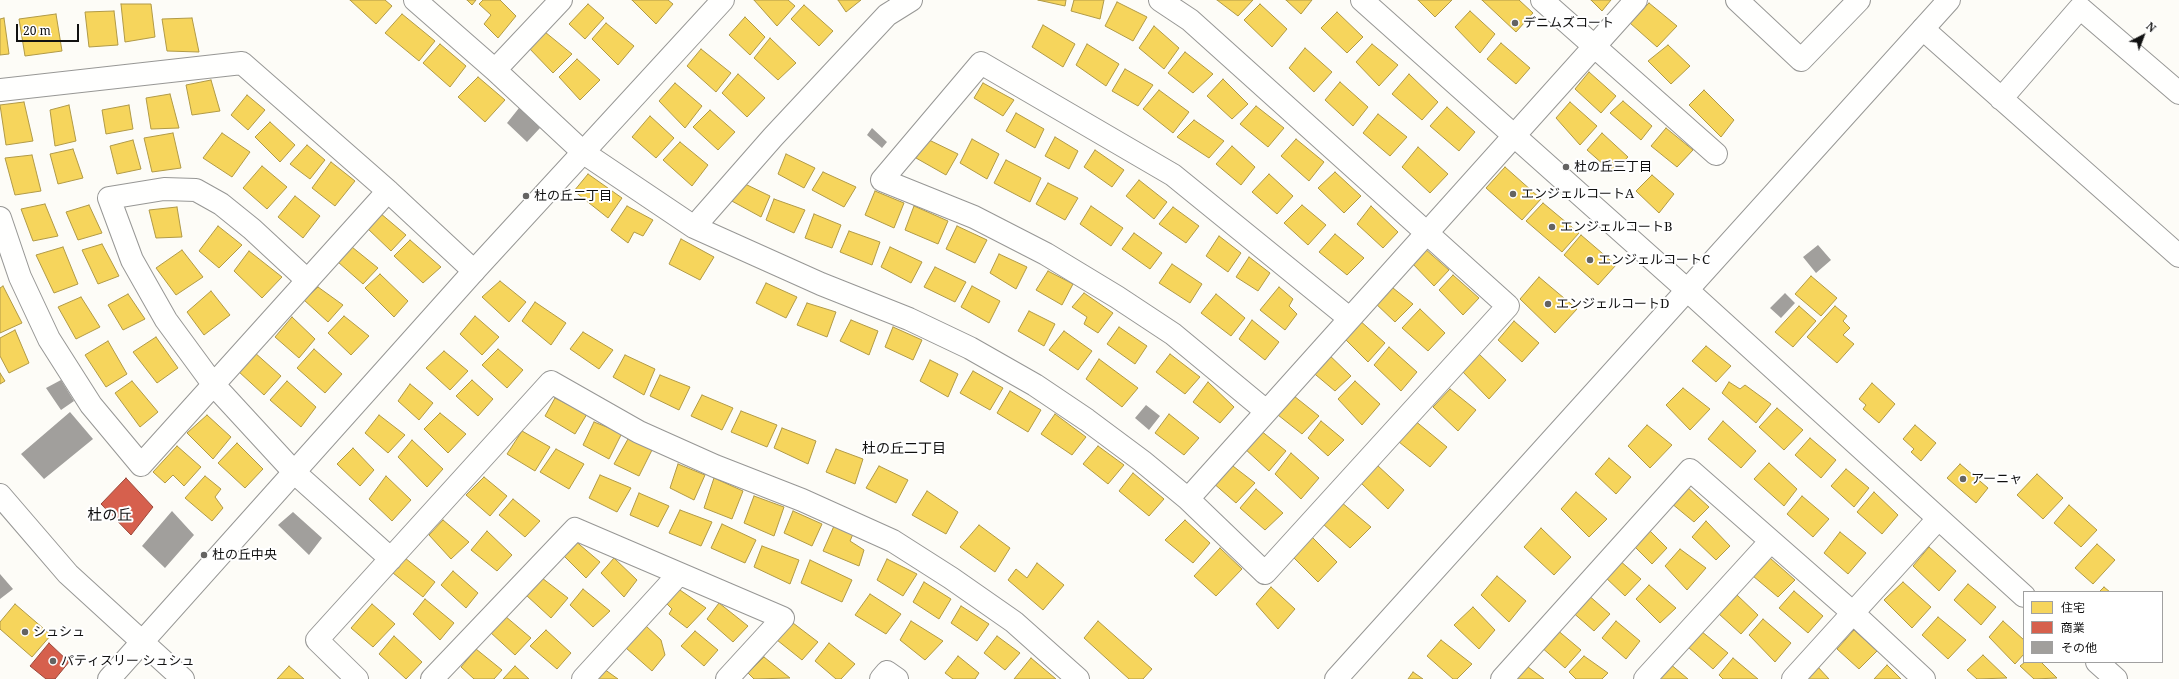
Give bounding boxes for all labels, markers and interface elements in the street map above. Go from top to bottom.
place label: デニムズコート [1523,15,1614,31]
scale bar [18,16,81,42]
north arrow [2123,16,2163,56]
marker: デニムズコート [1510,18,1520,28]
text: N [2143,18,2160,35]
text: 20 m [23,22,51,39]
place label: 杜の丘三丁目 [1574,159,1652,175]
marker: 杜の丘三丁目 [1561,162,1571,172]
place label: エンジェルコートA [1521,186,1634,202]
place label: 杜の丘二丁目 [534,188,612,204]
marker: エンジェルコートA [1508,189,1518,199]
marker: 杜の丘二丁目 [521,191,531,201]
place label: エンジェルコートB [1560,219,1673,235]
marker: エンジェルコートB [1547,222,1557,232]
place label: エンジェルコートC [1598,252,1710,268]
marker: エンジェルコートC [1585,255,1595,265]
place label: エンジェルコートD [1556,296,1669,312]
marker: エンジェルコートD [1543,299,1553,309]
district label: 杜の丘二丁目 [862,441,946,457]
place label: アーニャ [1971,471,2022,487]
marker: アーニャ [1958,474,1968,484]
district label: 杜の丘 [88,507,132,525]
place label: 杜の丘中央 [212,547,277,563]
marker: 杜の丘中央 [199,550,209,560]
legend [2023,591,2163,663]
text: 住宅 [2061,599,2085,616]
text: 商業 [2061,619,2085,636]
place label: シュシュ [33,624,85,640]
marker: シュシュ [20,627,30,637]
text: その他 [2061,639,2097,656]
place label: パティスリー シュシュ [61,653,194,669]
marker: パティスリー シュシュ [48,656,58,666]

